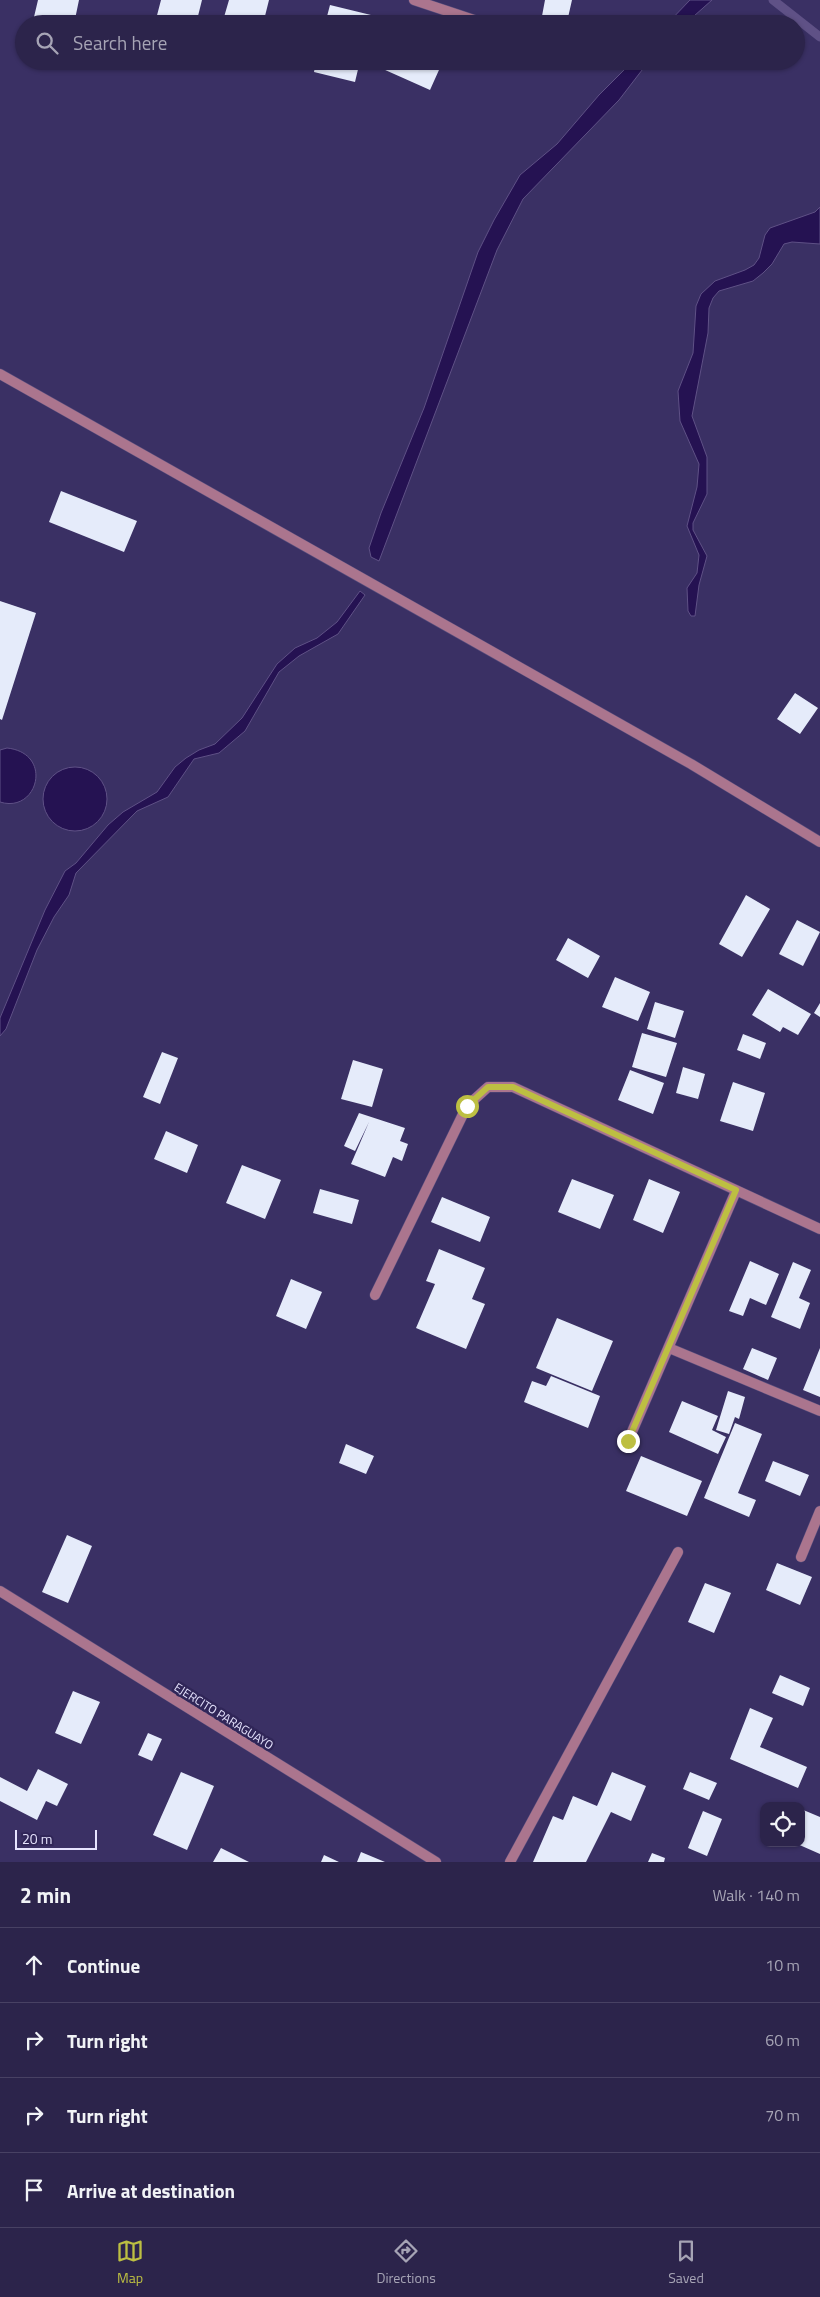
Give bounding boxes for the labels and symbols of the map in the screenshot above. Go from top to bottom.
route start [456,1095,479,1118]
route end [617,1430,640,1453]
street label: EJERCITO PARAGUAYO [171,1678,277,1754]
scale bar [15,1827,98,1850]

